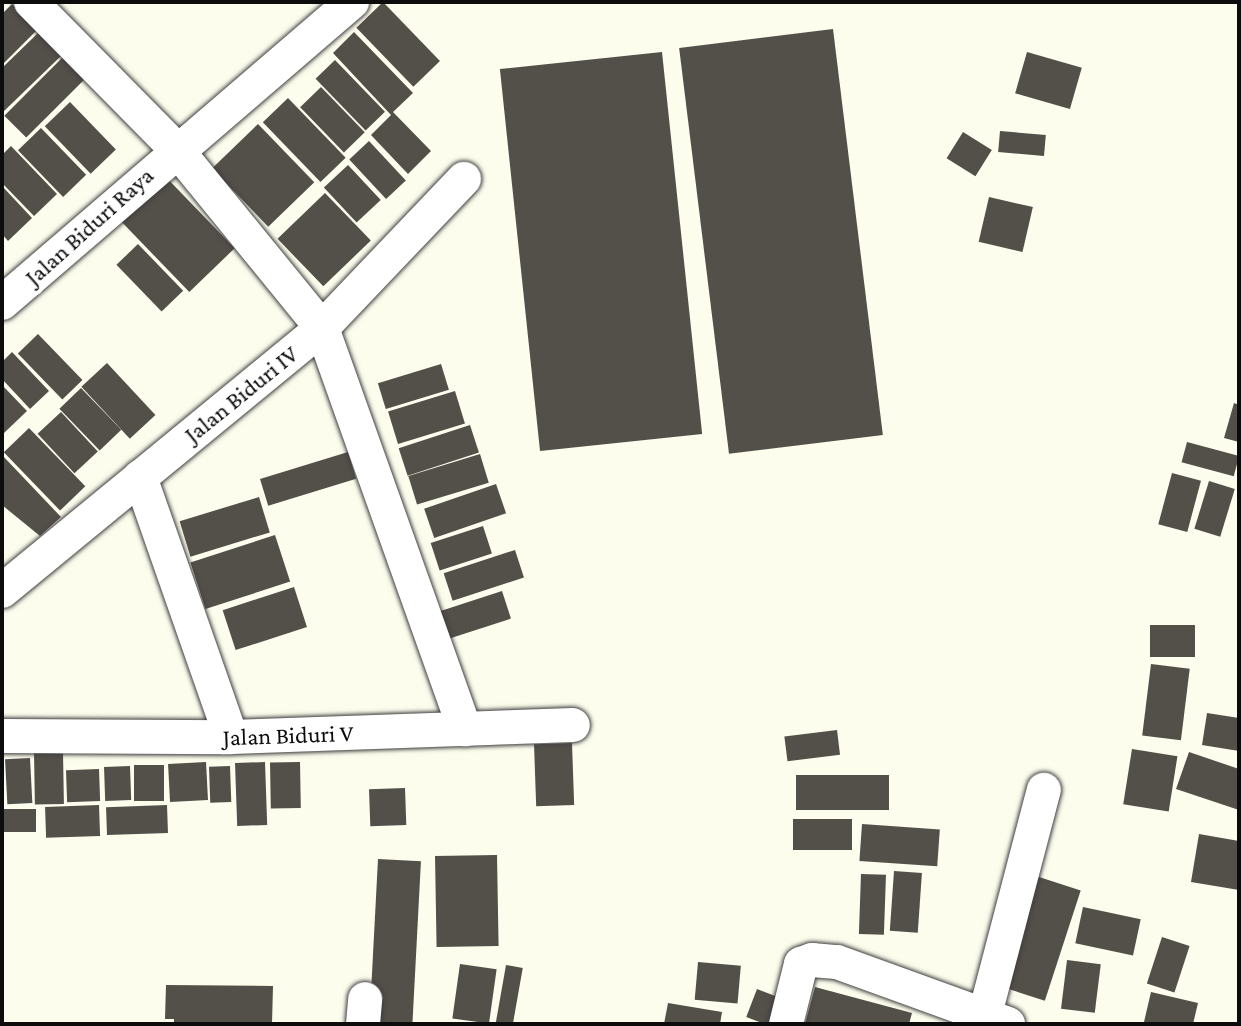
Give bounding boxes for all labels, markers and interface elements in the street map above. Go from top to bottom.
street label: Jalan Biduri Raya [19,161,159,291]
street label: Jalan Biduri IV [178,339,304,449]
street label: Jalan Biduri V [222,718,354,752]

